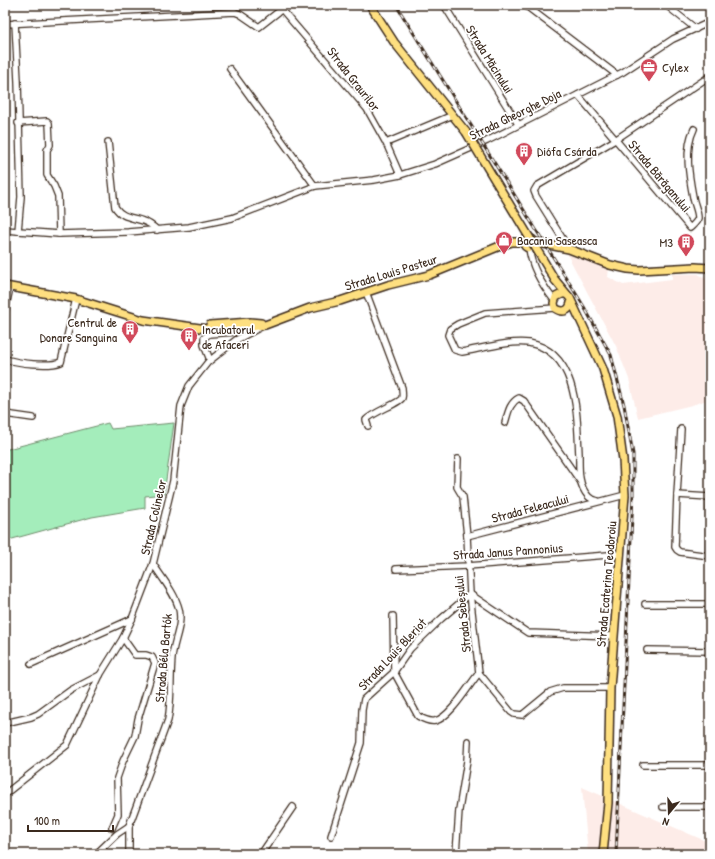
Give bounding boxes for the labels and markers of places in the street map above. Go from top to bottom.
office icon: Cylex [639,57,659,82]
place label: Cylex [662,58,689,76]
building icon: Diófa Csárda [514,141,534,166]
place label: Diófa Csárda [537,142,596,160]
shop icon: Bacania Saseasca [494,230,514,255]
place label: Bacania Saseasca [517,231,597,249]
building icon: M3 [676,232,696,257]
place label: M3 [659,233,673,251]
place label: Centrul de Donare Sanguina [40,313,117,346]
building icon: Centrul de Donare Sanguina [120,319,140,344]
place label: Incubatorul de Afaceri [202,320,256,353]
building icon: Incubatorul de Afaceri [179,326,199,351]

